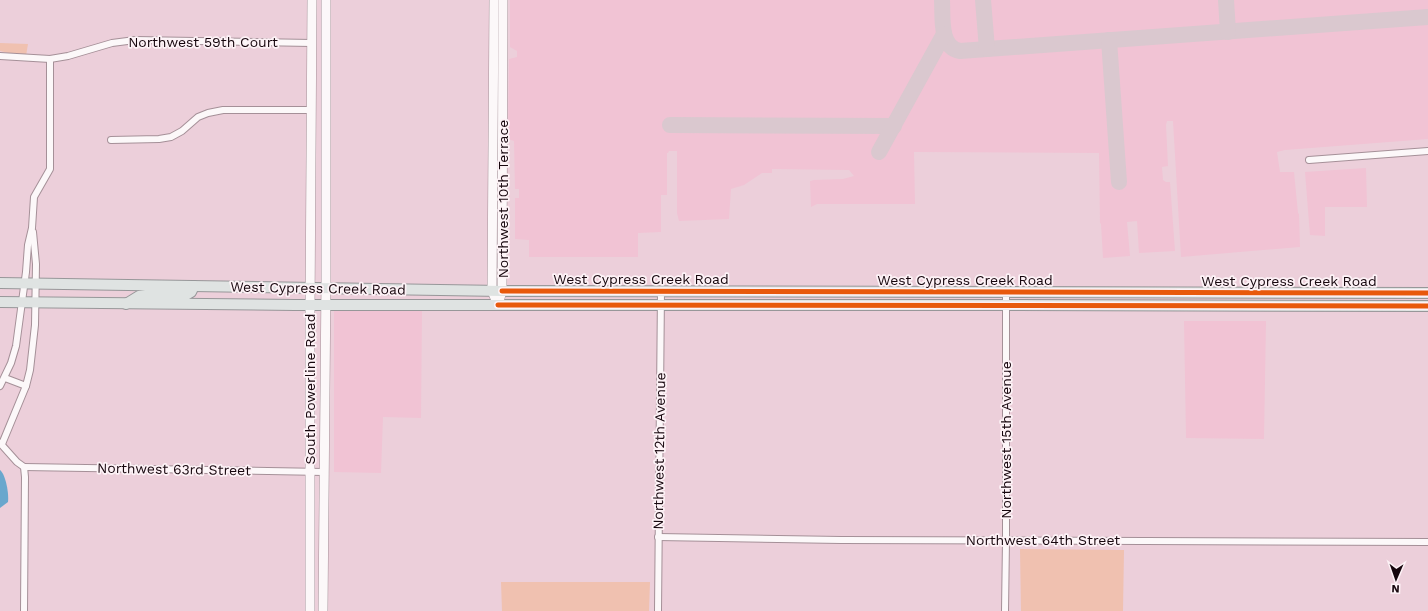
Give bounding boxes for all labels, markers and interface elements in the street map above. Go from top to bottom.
street label: Northwest 59th Court [128,34,278,50]
street label: Northwest 10th Terrace [495,120,511,278]
street label: West Cypress Creek Road [553,271,729,287]
street label: West Cypress Creek Road [877,272,1053,288]
street label: West Cypress Creek Road [1201,273,1377,289]
street label: West Cypress Creek Road [230,278,406,298]
street label: South Powerline Road [302,314,318,464]
street label: Northwest 15th Avenue [998,361,1014,519]
street label: Northwest 12th Avenue [650,372,668,530]
street label: Northwest 63rd Street [97,460,251,478]
street label: Northwest 64th Street [966,532,1120,548]
north arrow [1376,559,1416,599]
text: N [1391,582,1400,595]

